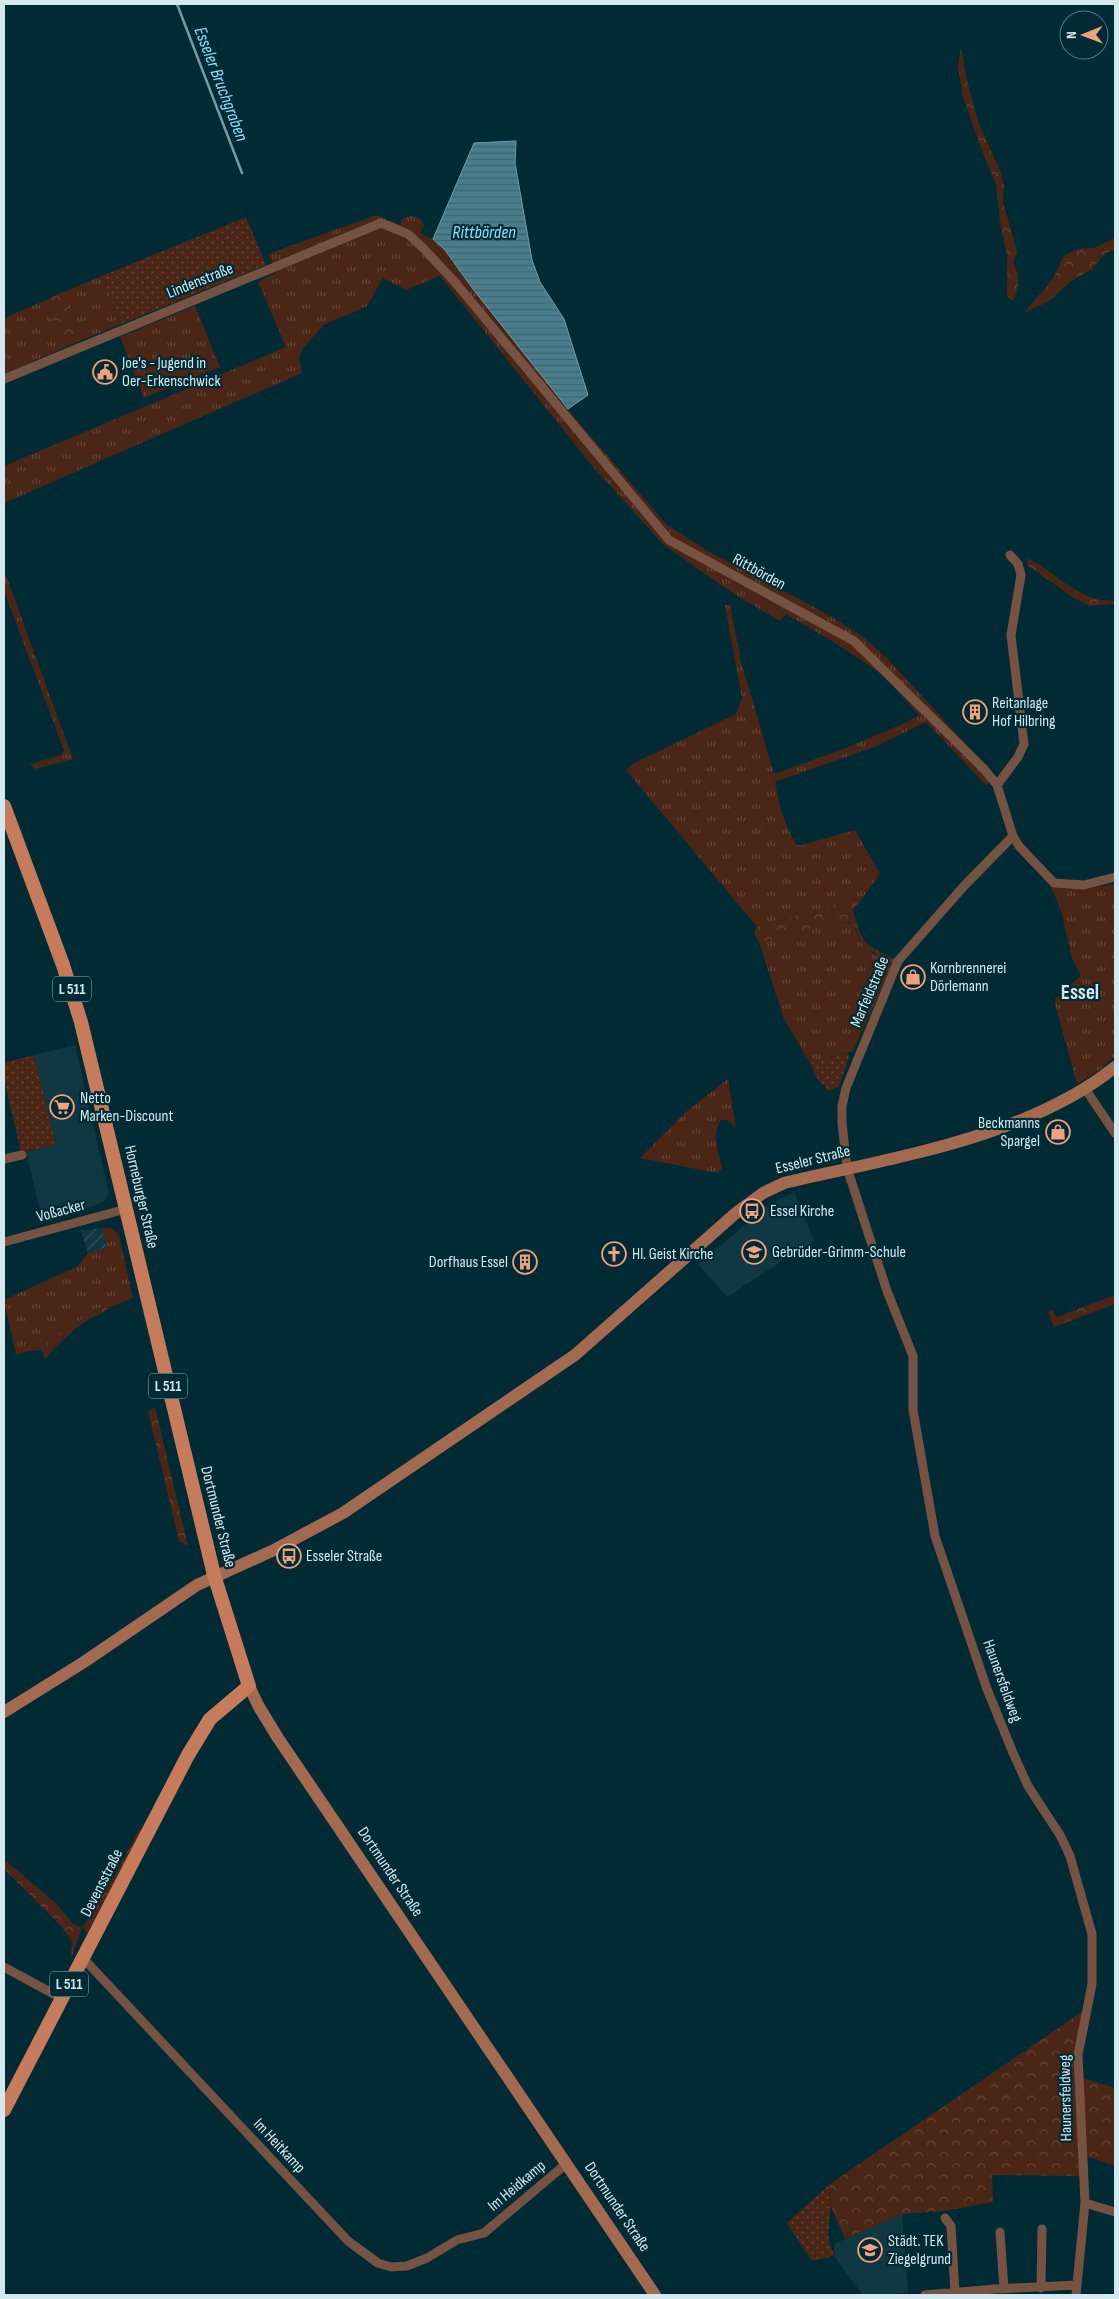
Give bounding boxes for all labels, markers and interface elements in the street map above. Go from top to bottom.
north arrow [1059,10,1109,60]
water label: Esseler Bruchgraben [189,24,253,145]
text: N [1063,31,1080,39]
water label: Rittbörden [452,222,516,243]
street label: Lindenstraße [164,259,236,303]
place label: Joe's - Jugend in Oer-Erkenschwick [121,354,221,391]
public building icon: Joe's - Jugend in Oer-Erkenschwick [92,359,118,385]
street label: Rittbörden [729,550,789,594]
place label: Reitanlage Hof Hilbring [992,694,1055,731]
building icon: Reitanlage Hof Hilbring [962,699,988,725]
street label: Marfeldstraße [847,954,893,1030]
place label: Kornbrennerei Dörlemann [930,959,1006,996]
shop icon: Kornbrennerei Dörlemann [900,964,926,990]
road number: L 511 [53,976,91,1002]
district label: Essel [1061,980,1099,1005]
place label: Netto Marken-Discount [80,1089,173,1126]
supermarket icon: Netto Marken-Discount [49,1094,75,1120]
place label: Beckmanns Spargel [978,1114,1040,1151]
shop icon: Beckmanns Spargel [1045,1119,1071,1145]
street label: Esseler Straße [774,1142,852,1178]
street label: Horneburger Straße [120,1144,162,1250]
street label: Voßacker [35,1195,88,1227]
bus stop icon: Essel Kirche [739,1198,765,1224]
place label: Essel Kirche [770,1202,834,1221]
school or university icon: Gebrüder-Grimm-Schule [741,1239,767,1265]
church icon: Hl. Geist Kirche [601,1241,627,1267]
place label: Gebrüder-Grimm-Schule [772,1243,906,1262]
place label: Hl. Geist Kirche [632,1245,714,1264]
building icon: Dorfhaus Essel [512,1249,538,1275]
place label: Dorfhaus Essel [429,1253,508,1272]
road number: L 511 [149,1374,187,1398]
street label: Dortmunder Straße [196,1464,240,1570]
bus stop icon: Esseler Straße [276,1543,302,1569]
place label: Esseler Straße [306,1547,382,1566]
street label: Haunersfeldweg [978,1637,1026,1725]
street label: Dortmunder Straße [353,1824,427,1920]
street label: Devensstraße [77,1846,127,1920]
road number: L 511 [50,1972,88,1996]
street label: Haunersfeldweg [1056,2055,1076,2141]
street label: Im Heitkamp [249,2115,309,2177]
street label: Im Heidkamp [484,2156,550,2216]
street label: Dortmunder Straße [580,2159,654,2255]
place label: Städt. TEK Ziegelgrund [888,2232,951,2269]
school or university icon: Städt. TEK Ziegelgrund [857,2237,883,2263]

